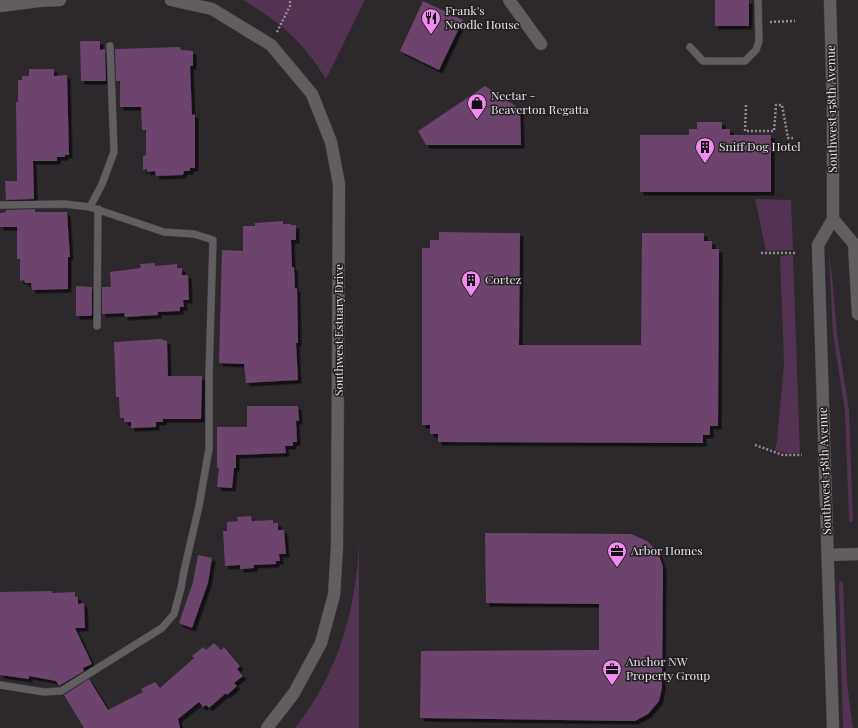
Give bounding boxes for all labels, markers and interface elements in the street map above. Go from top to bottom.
place label: Frank's Noodle House [445,2,520,32]
restaurant icon: Frank's Noodle House [420,7,442,35]
street label: Southwest 158th Avenue [822,45,840,173]
place label: Nectar - Beaverton Regatta [491,87,589,117]
shop icon: Nectar - Beaverton Regatta [466,92,488,120]
building icon: Sniff Dog Hotel [694,136,716,164]
place label: Sniff Dog Hotel [719,138,801,154]
street label: Southwest Estuary Drive [330,264,346,396]
building icon: Cortez [460,269,482,297]
place label: Cortez [485,271,521,287]
street label: Southwest 158th Avenue [814,407,834,535]
office icon: Arbor Homes [606,540,628,568]
place label: Arbor Homes [630,542,703,558]
place label: Anchor NW Property Group [625,653,710,683]
office icon: Anchor NW Property Group [601,658,623,686]

